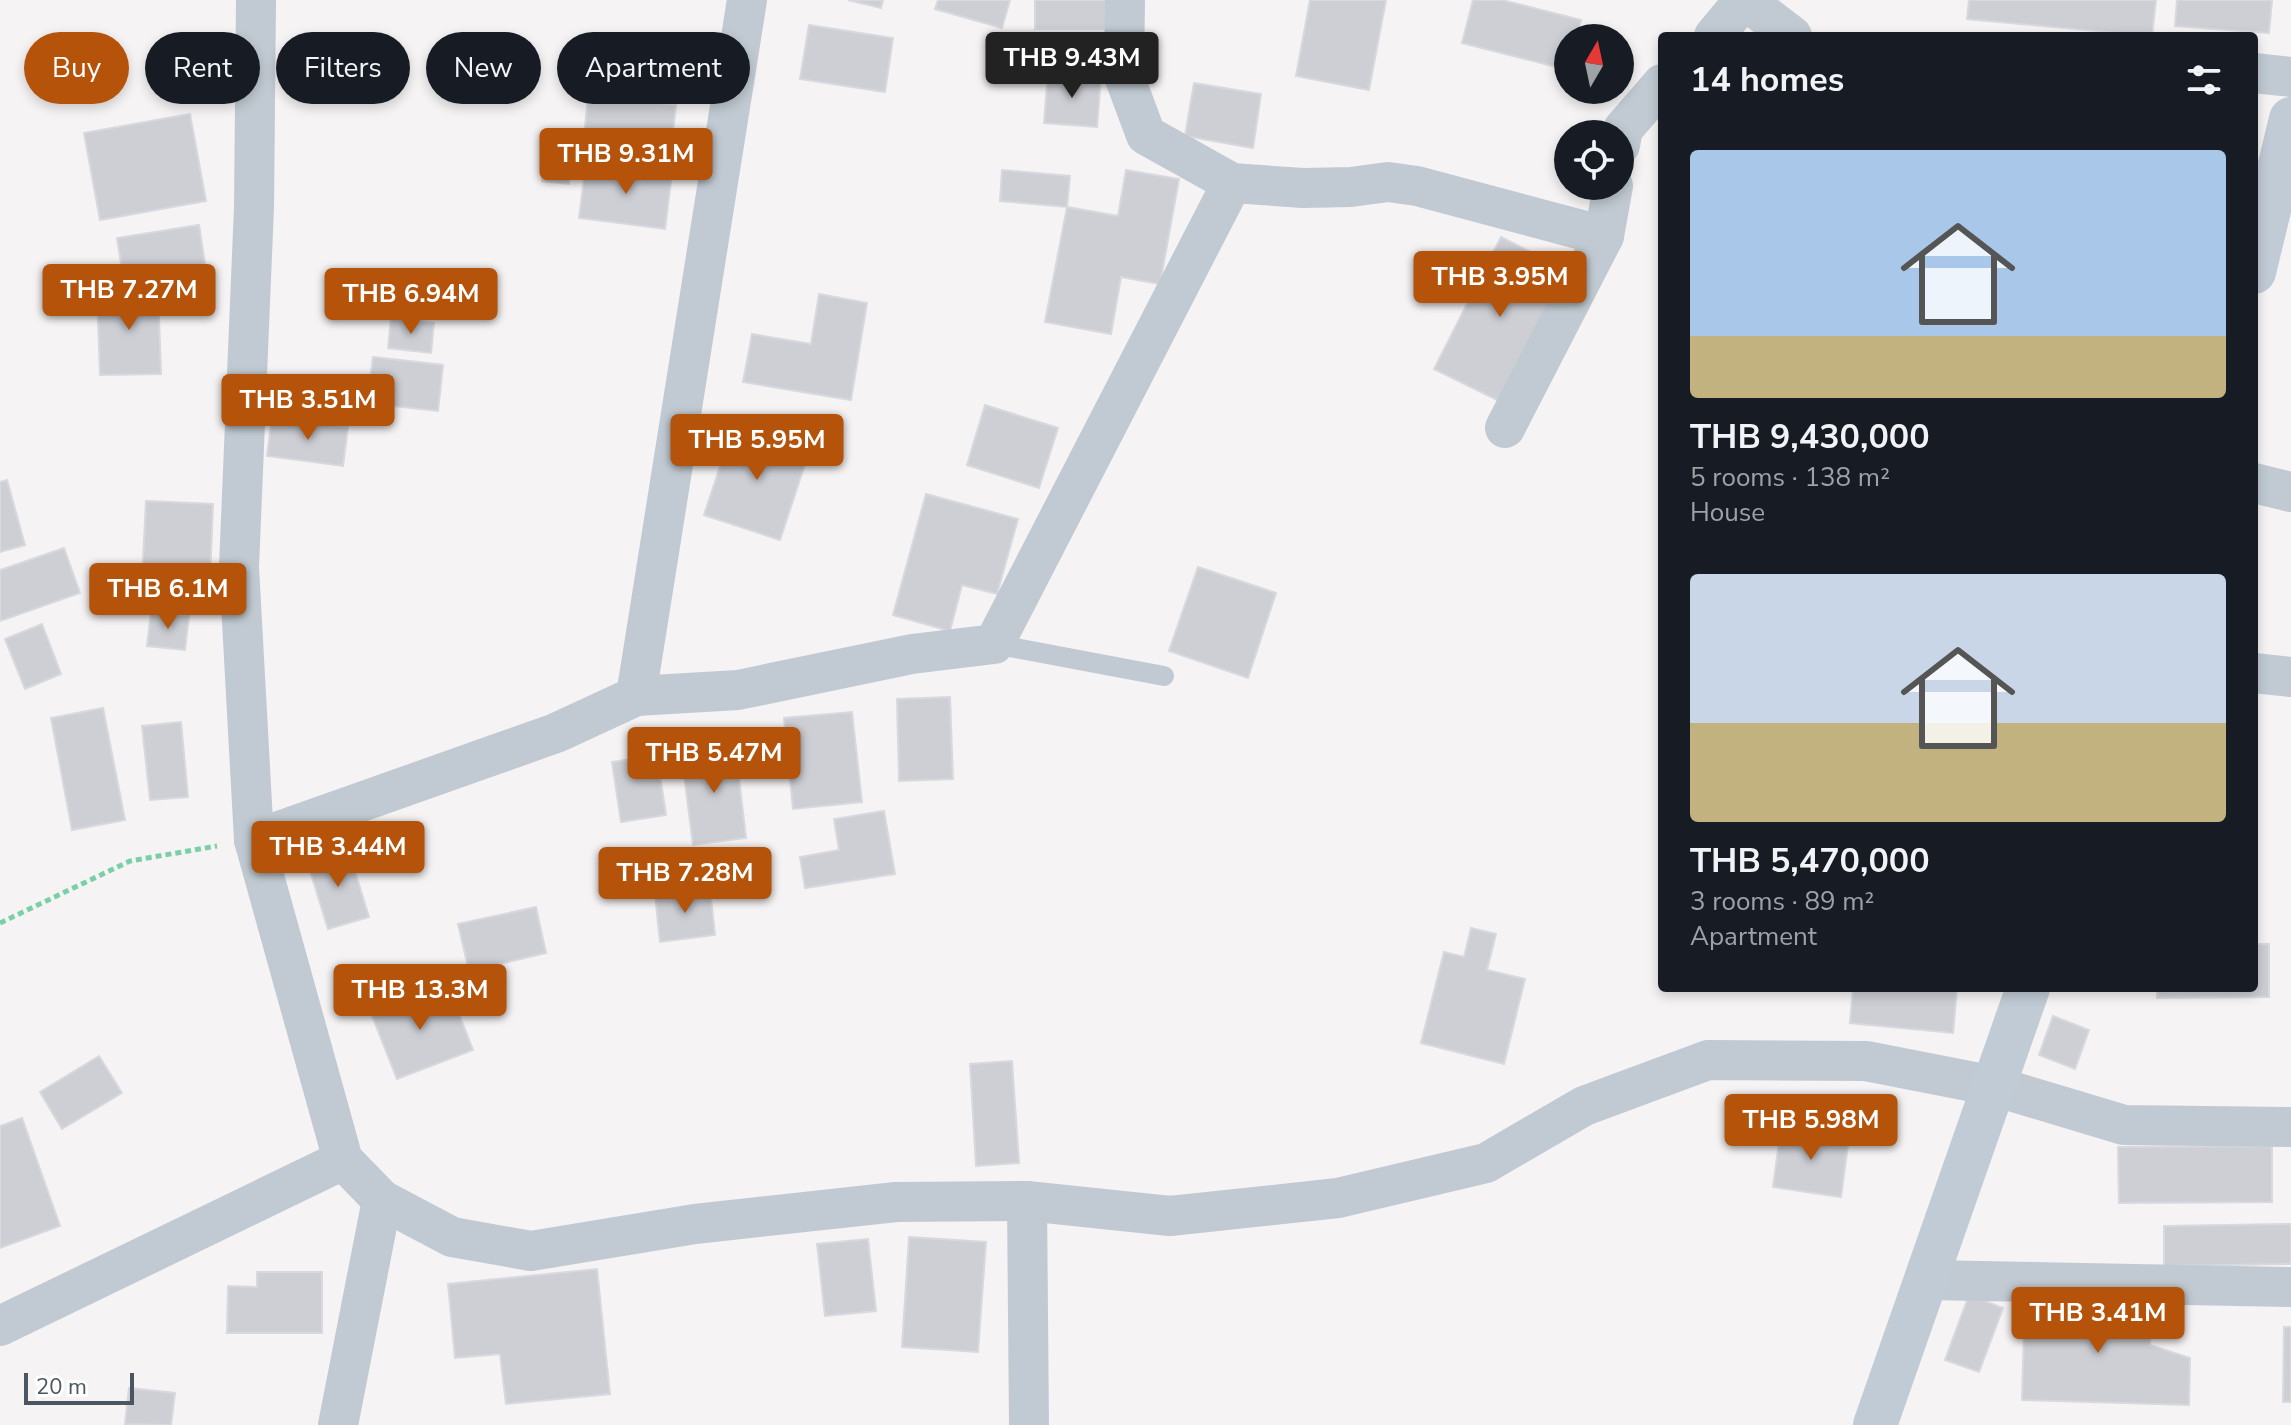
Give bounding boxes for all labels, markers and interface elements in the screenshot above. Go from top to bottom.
north arrow [1554,24,1634,104]
map controls [1554,24,1634,200]
chip: Buy [24,32,129,104]
chip: Rent [145,32,260,104]
chip: Filters [276,32,410,104]
chip: New [426,32,541,104]
chip: Apartment [557,32,750,104]
pin: THB 9.43M [980,32,1164,100]
text: THB 9.43M [1004,40,1140,75]
text: 14 homes [1690,57,1844,103]
icon: filters [2182,58,2226,102]
button: locate [1554,120,1634,200]
pin: THB 9.31M [534,128,718,196]
text: THB 9.31M [558,136,694,171]
icon: home [1886,202,2030,346]
pin: THB 3.95M [1408,251,1592,319]
text: THB 3.95M [1432,259,1568,294]
pin: THB 7.27M [37,264,221,332]
pin: THB 6.94M [319,268,503,336]
text: THB 7.27M [61,272,197,307]
text: THB 6.94M [343,276,479,311]
pin: THB 3.51M [216,374,400,442]
text: THB 3.51M [240,382,376,417]
pin: THB 5.95M [665,414,849,482]
text: THB 9,430,000 [1690,414,1930,460]
text: THB 5.95M [689,422,825,457]
text: 5 rooms · 138 m² [1690,460,1890,495]
text: House [1690,495,1765,530]
pin: THB 6.1M [85,563,251,631]
text: THB 6.1M [107,571,229,606]
icon: home [1886,626,2030,770]
pin: THB 5.47M [622,727,806,795]
text: THB 5.47M [646,735,782,770]
pin: THB 3.44M [246,821,430,889]
text: THB 3.44M [270,829,406,864]
text: THB 5,470,000 [1690,838,1930,884]
pin: THB 7.28M [593,847,777,915]
text: THB 7.28M [617,855,753,890]
text: 3 rooms · 89 m² [1690,884,1874,919]
text: Apartment [1690,919,1817,954]
pin: THB 13.3M [328,964,512,1032]
text: THB 13.3M [352,972,488,1007]
pin: THB 5.98M [1719,1094,1903,1162]
text: THB 5.98M [1743,1102,1879,1137]
pin: THB 3.41M [2006,1287,2190,1355]
text: THB 3.41M [2030,1295,2166,1330]
scale bar [24,1369,134,1405]
text: 20 m [36,1372,87,1402]

